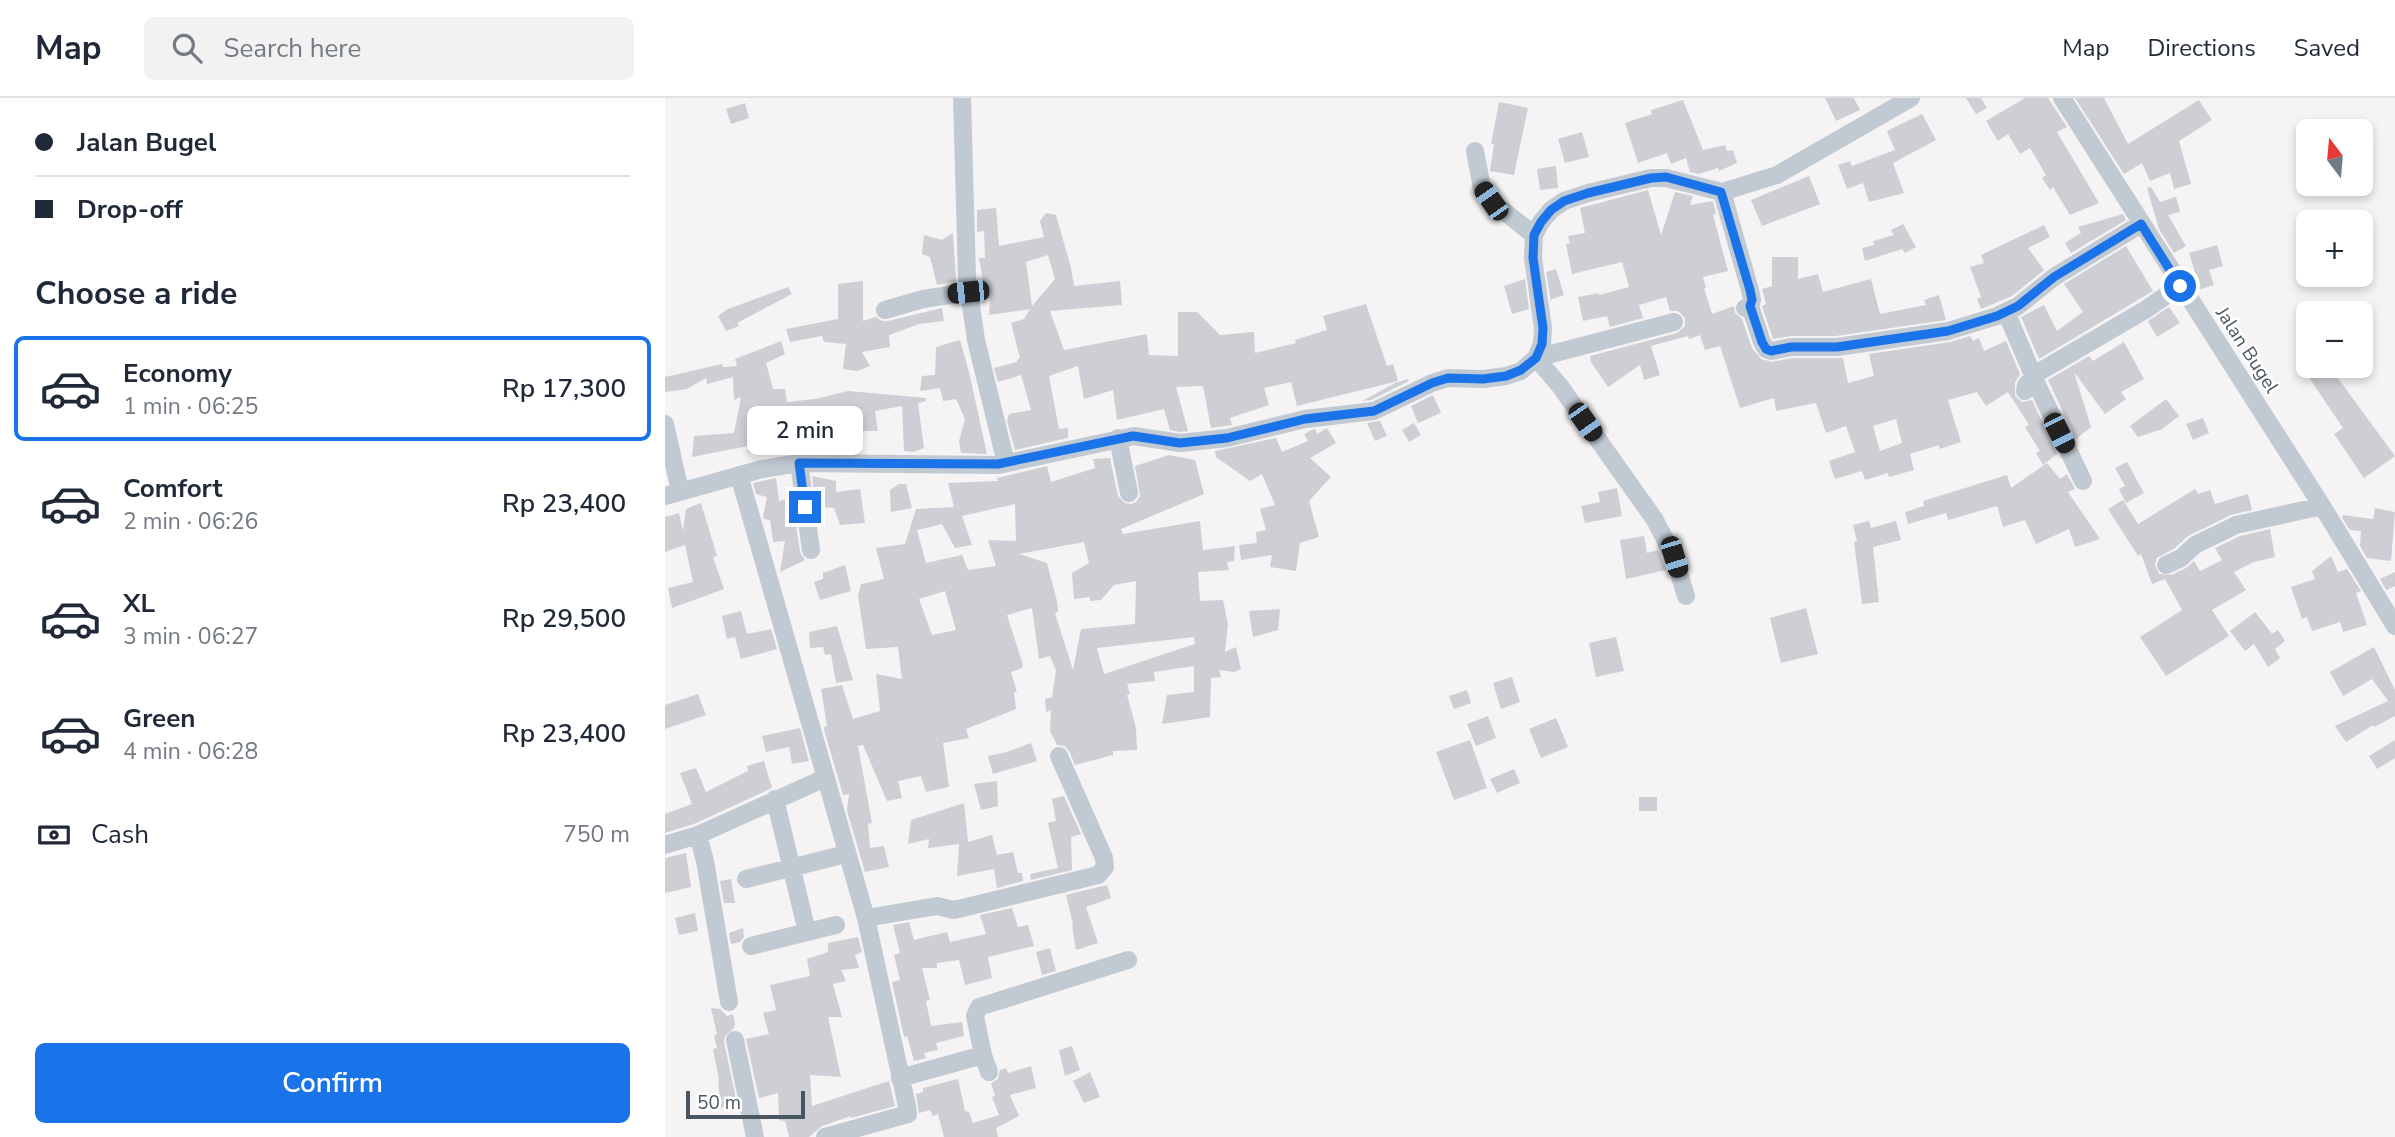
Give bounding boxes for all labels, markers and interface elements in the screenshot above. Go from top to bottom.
search box [144,17,634,80]
text: Map [35,26,102,71]
icon: search [168,29,206,67]
text: Search here [224,31,361,66]
text: Map [2062,32,2109,64]
text: Directions [2147,32,2256,64]
text: Saved [2294,32,2360,64]
north arrow [2296,119,2373,196]
map controls [2296,119,2373,378]
text: Jalan Bugel [77,125,216,160]
car [1471,178,1512,224]
text: Drop-off [77,192,183,227]
button: + [2296,210,2373,287]
route start [2164,270,2196,302]
text: Choose a ride [35,272,237,315]
car [947,279,990,305]
street label: Jalan Bugel [2209,301,2285,398]
button: − [2296,301,2373,378]
text: Economy [123,356,232,391]
icon: car [39,357,102,420]
text: Rp 17,300 [502,371,626,406]
text: 1 min · 06:25 [123,391,258,422]
car [1565,399,1606,445]
callout: 2 min [747,406,863,454]
car [2041,410,2078,456]
text: 2 min [776,415,834,446]
text: Comfort [123,471,223,506]
icon: car [39,472,102,535]
text: Rp 23,400 [502,486,626,521]
route end [789,491,821,523]
text: 2 min · 06:26 [123,506,258,537]
car [1658,534,1691,580]
text: XL [123,586,155,621]
icon: car [39,587,102,650]
text: Rp 29,500 [502,601,626,636]
text: 3 min · 06:27 [123,621,258,652]
text: Green [123,701,196,736]
icon: car [39,702,102,765]
text: Rp 23,400 [502,716,626,751]
text: 4 min · 06:28 [123,736,258,767]
icon: cash [35,816,73,854]
text: Cash [91,817,149,852]
text: 750 m [563,819,630,850]
button: Confirm [35,1043,630,1123]
scale bar [686,1088,805,1120]
text: 50 m [697,1090,741,1116]

